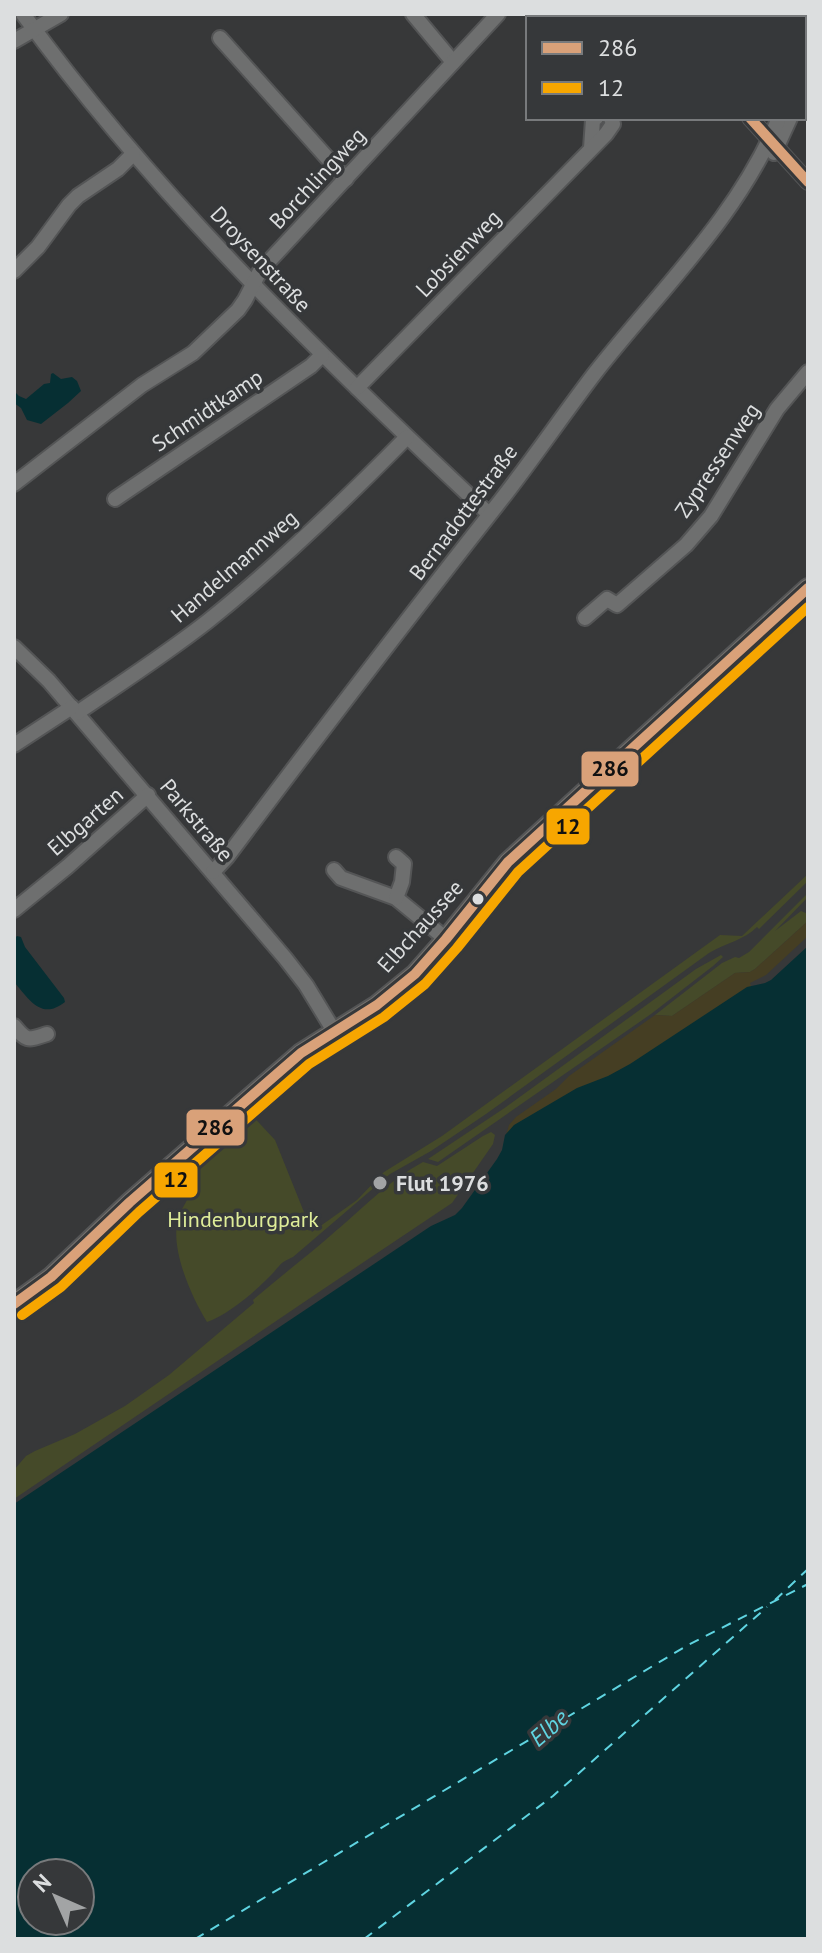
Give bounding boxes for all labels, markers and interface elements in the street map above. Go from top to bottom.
legend [526,16,806,120]
text: 286 [598,32,637,63]
text: 12 [598,72,624,103]
street label: Borchlingweg [263,121,371,235]
street label: Droysenstraße [205,200,317,318]
street label: Lobsienweg [409,203,507,303]
street label: Schmidtkamp [146,363,268,457]
street label: Zypressenweg [668,397,766,523]
street label: Bernadottestraße [403,438,523,586]
street label: Handelmannweg [165,503,303,629]
line badge: 286 [580,750,640,788]
text: 286 [591,754,629,782]
street label: Parkstraße [154,773,240,867]
street label: Elbgarten [41,780,129,862]
line badge: 12 [545,807,591,846]
text: 12 [556,812,580,840]
street label: Elbchaussee [371,874,469,978]
unlabelled marker [470,891,486,907]
line badge: 286 [185,1108,246,1147]
text: 286 [196,1113,234,1141]
line badge: 12 [153,1161,199,1199]
text: 12 [164,1165,188,1193]
place label: Flut 1976 [396,1169,489,1197]
marker: Flut 1976 [371,1174,389,1192]
park label: Hindenburgpark [167,1205,319,1233]
water label: Elbe [523,1702,575,1753]
north arrow [16,1857,96,1937]
text: N [27,1868,57,1898]

